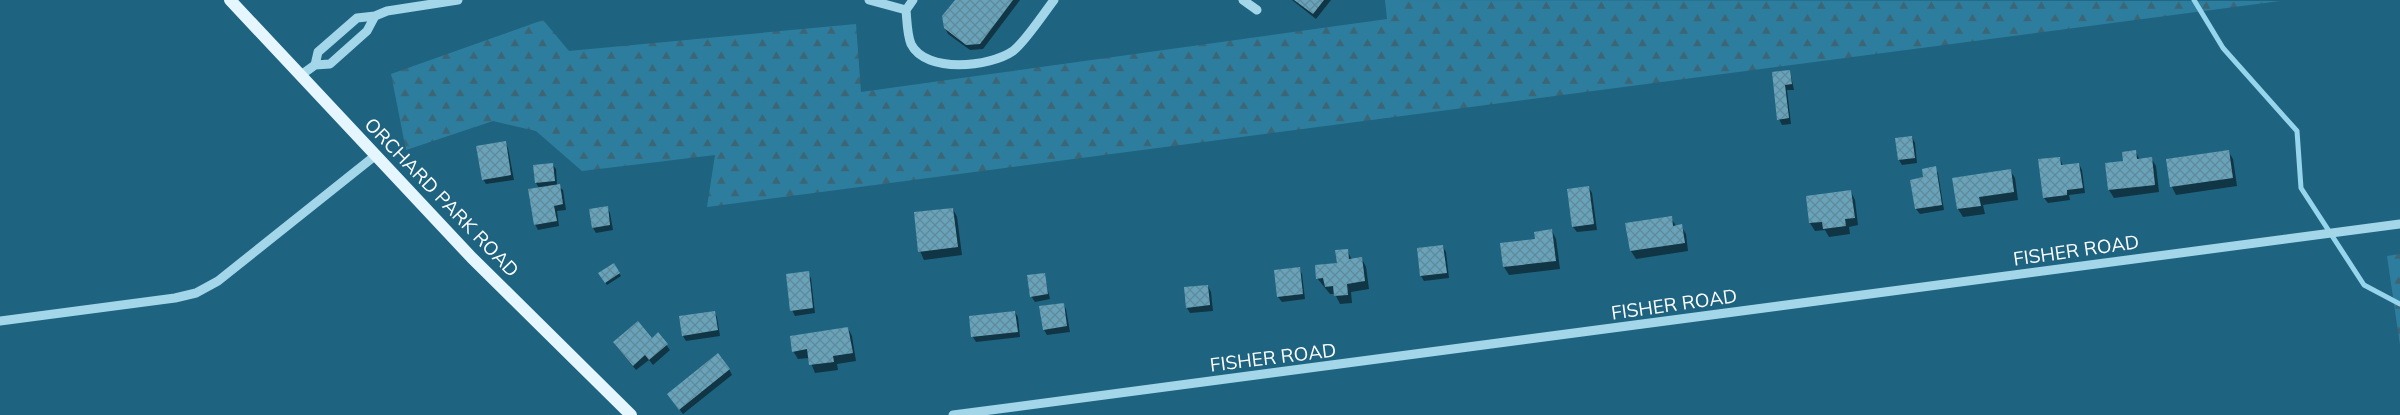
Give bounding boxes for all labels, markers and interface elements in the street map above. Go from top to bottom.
street label: ORCHARD PARK ROAD [360,112,524,282]
street label: FISHER ROAD [2011,229,2141,271]
street label: FISHER ROAD [1609,283,1739,325]
street label: FISHER ROAD [1209,337,1337,377]

